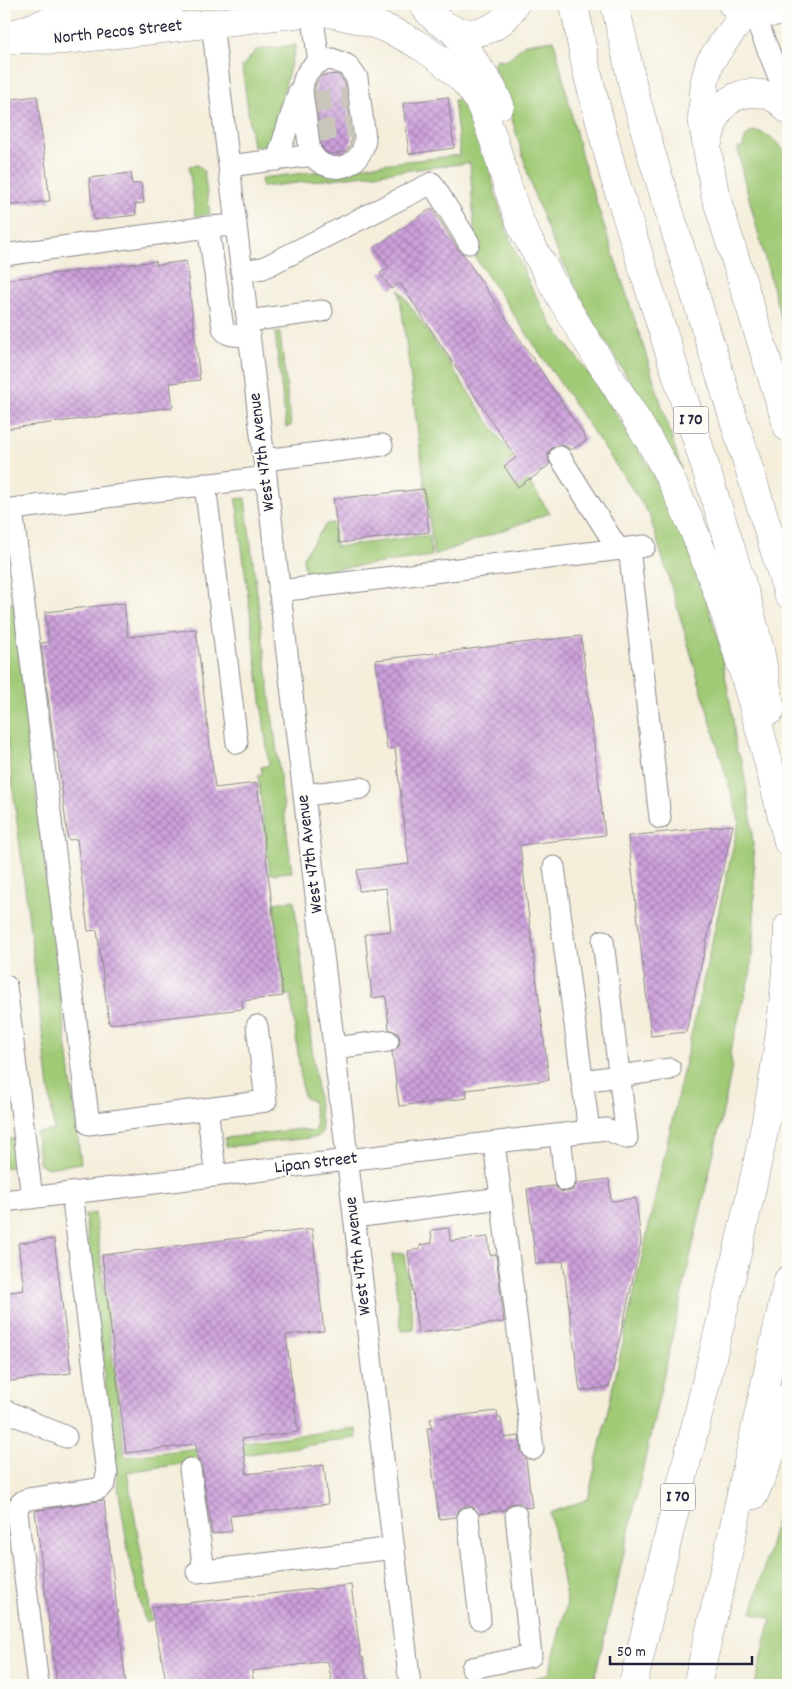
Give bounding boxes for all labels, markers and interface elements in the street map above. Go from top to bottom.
street label: North Pecos Street [52,14,184,52]
street label: West 47th Avenue [243,391,283,513]
road number: I 70 [674,406,708,434]
street label: West 47th Avenue [291,793,331,915]
street label: Lipan Street [273,1146,359,1181]
street label: West 47th Avenue [339,1195,379,1317]
road number: I 70 [660,1484,696,1510]
scale bar [610,1634,752,1666]
text: 50 m [617,1642,646,1664]

